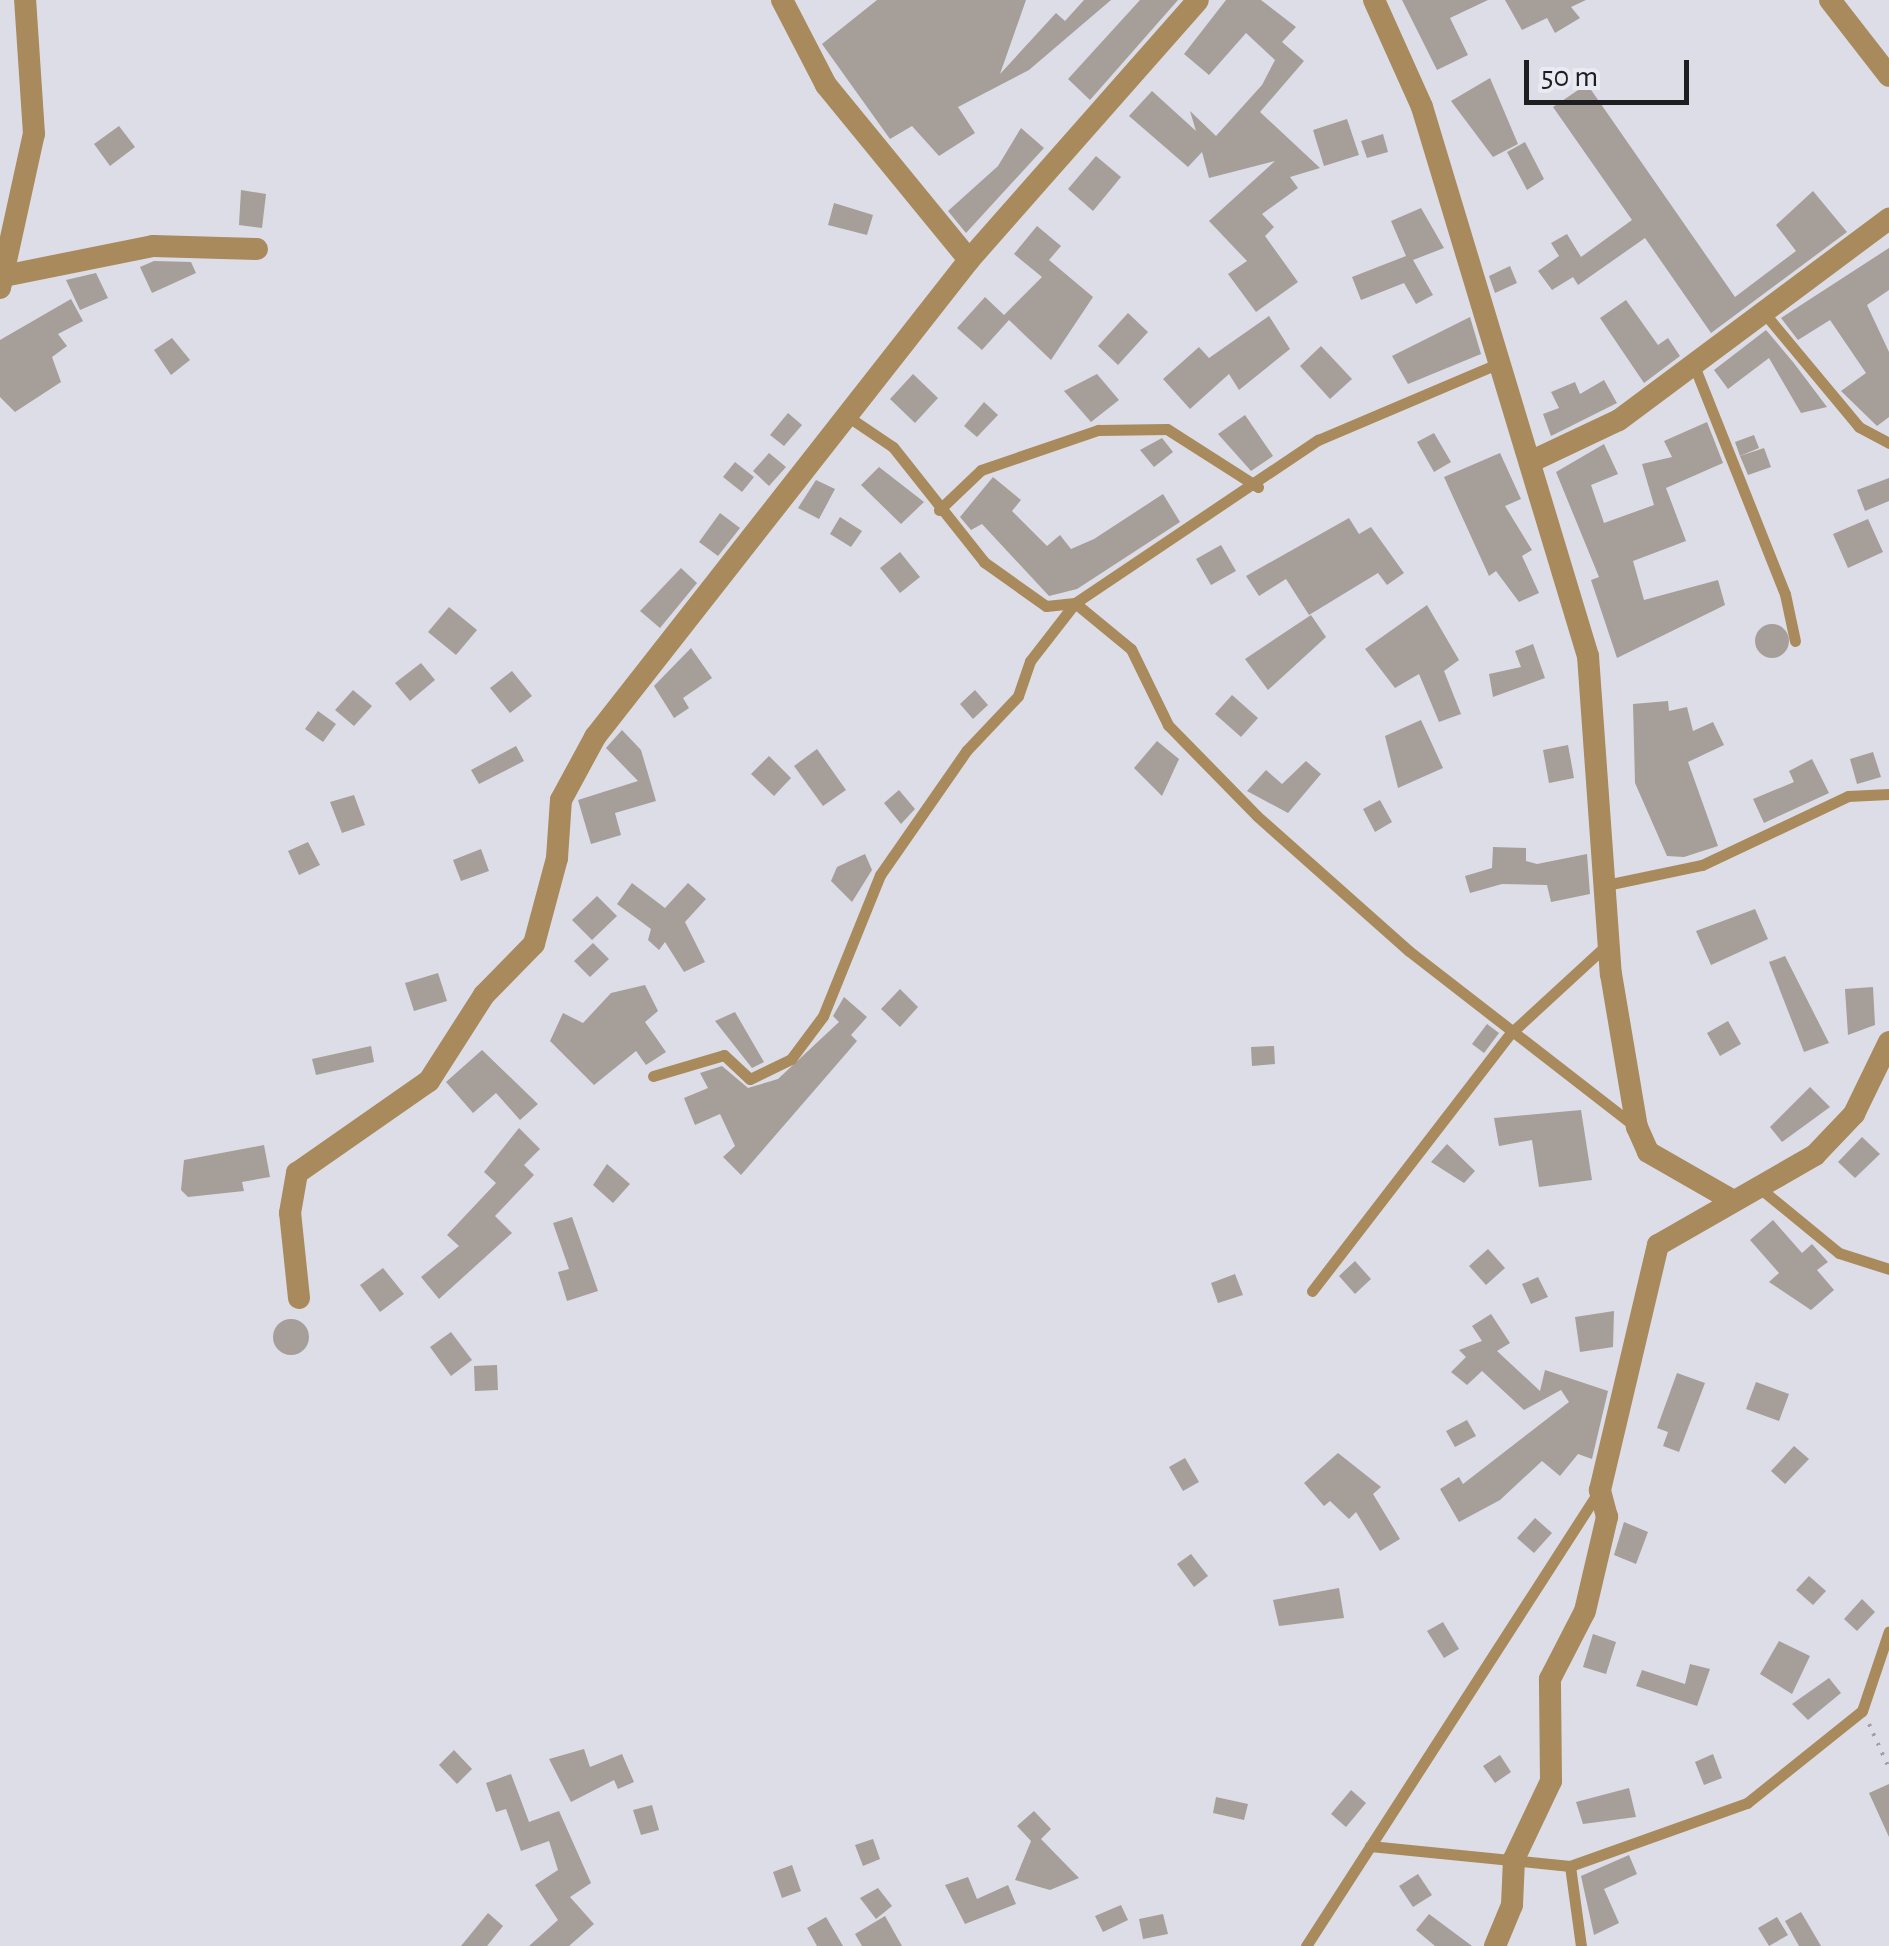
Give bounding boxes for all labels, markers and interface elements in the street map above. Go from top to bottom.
scale bar [1529,40,1694,102]
text: 50 m [1541,62,1598,92]

